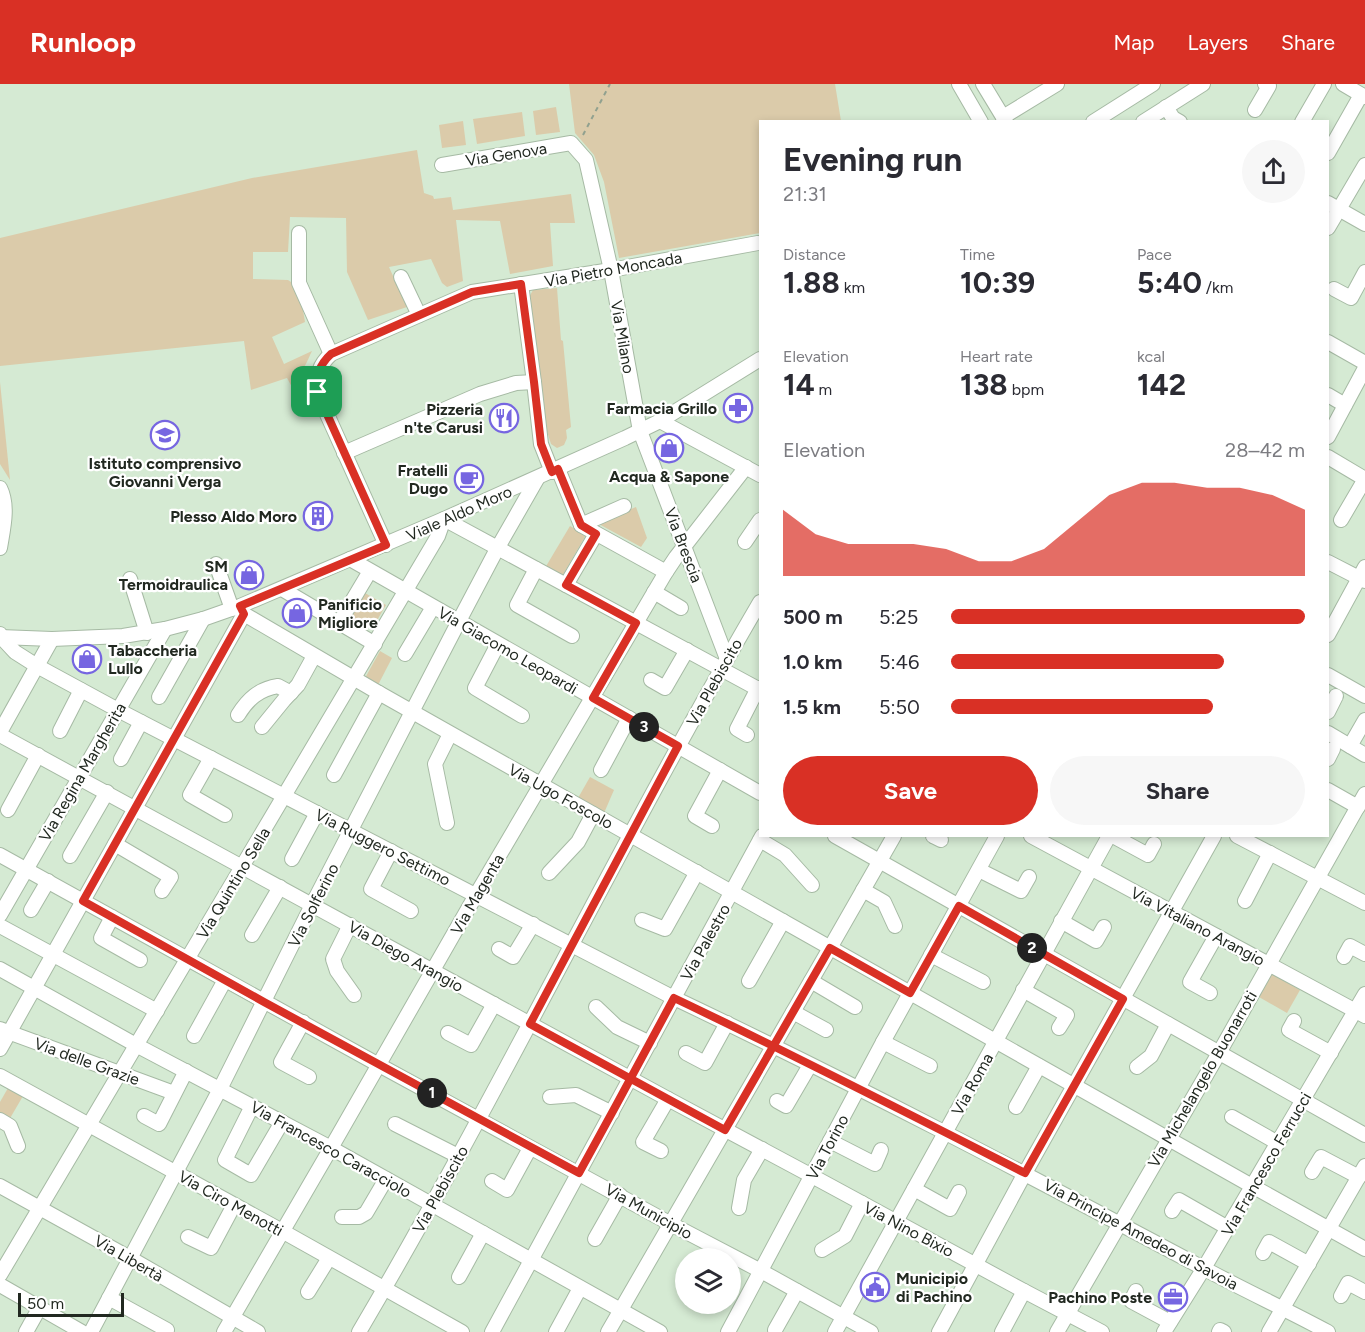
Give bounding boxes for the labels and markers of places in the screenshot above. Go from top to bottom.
pin [291,366,342,417]
pharmacy icon: Farmacia Grillo [722,392,754,424]
place label: Farmacia Grillo [607,399,717,418]
place label: Pizzeria n'te Carusi [404,400,483,437]
restaurant icon: Pizzeria n'te Carusi [488,402,520,434]
school or university icon: Istituto comprensivo Giovanni Verga [149,419,181,451]
shop icon: Acqua & Sapone [653,432,685,464]
place label: Istituto comprensivo Giovanni Verga [89,454,241,491]
place label: Fratelli Dugo [397,461,448,498]
cafe icon: Fratelli Dugo [453,463,485,495]
place label: Acqua & Sapone [609,467,729,486]
building icon: Plesso Aldo Moro [302,500,334,532]
place label: Plesso Aldo Moro [170,507,297,526]
place label: SM Termoidraulica [119,557,228,594]
shop icon: SM Termoidraulica [233,559,265,591]
place label: Panificio Migliore [318,595,382,632]
shop icon: Panificio Migliore [281,597,313,629]
place label: Tabaccheria Lullo [108,641,197,678]
shop icon: Tabaccheria Lullo [71,643,103,675]
pin: 3 [629,712,659,742]
pin: 2 [1017,933,1047,963]
pin: 1 [417,1078,447,1108]
place label: Municipio di Pachino [896,1269,972,1306]
public building icon: Municipio di Pachino [859,1271,891,1303]
office icon: Pachino Poste [1157,1281,1189,1313]
place label: Pachino Poste [1048,1288,1152,1307]

